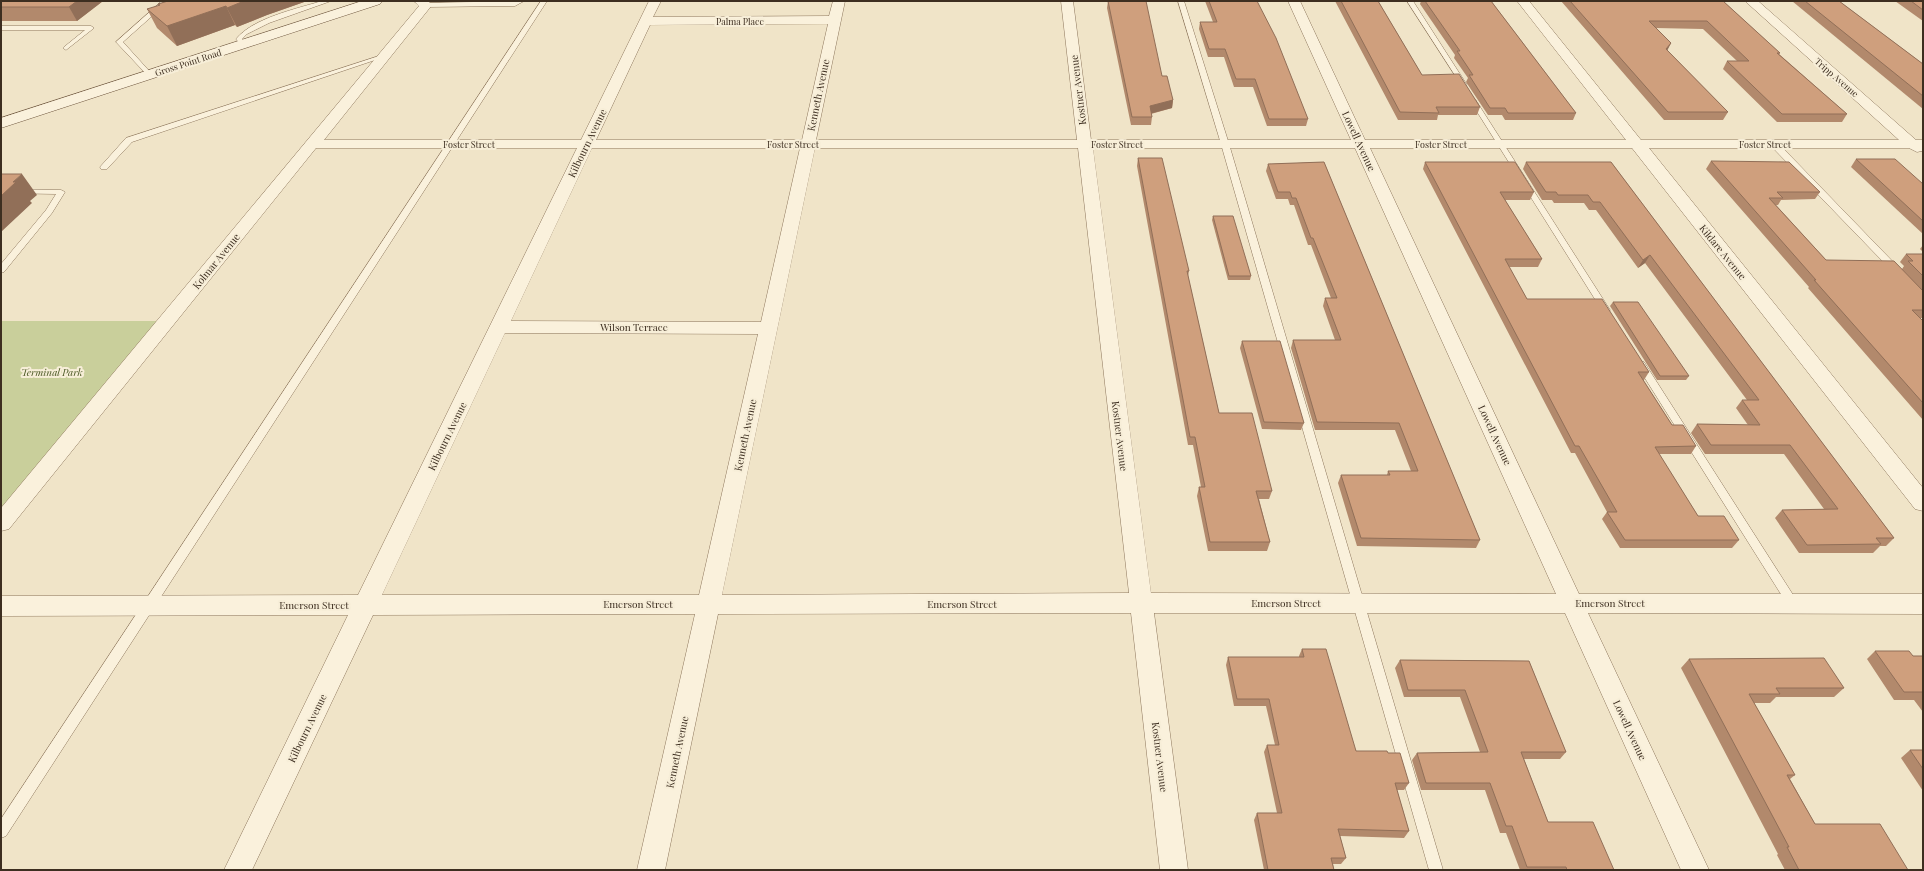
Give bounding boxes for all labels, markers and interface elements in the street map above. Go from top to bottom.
street label: Palma Place [716,15,764,27]
street label: Gross Point Road [153,45,224,78]
street label: Kostner Avenue [1067,54,1089,126]
street label: Tripp Avenue [1813,55,1862,100]
street label: Kenneth Avenue [804,58,832,132]
street label: Kilbourn Avenue [564,106,610,180]
street label: Lowell Avenue [1339,109,1379,173]
street label: Foster Street [443,138,496,150]
street label: Foster Street [767,138,820,150]
street label: Foster Street [1091,138,1144,150]
street label: Foster Street [1415,138,1468,150]
street label: Foster Street [1739,138,1792,150]
street label: Kildare Avenue [1696,221,1750,283]
street label: Kolmar Avenue [189,230,243,292]
street label: Wilson Terrace [599,320,668,334]
park label: Terminal Park [21,365,83,379]
street label: Kenneth Avenue [731,398,759,472]
street label: Kilbourn Avenue [424,399,470,473]
street label: Kostner Avenue [1109,400,1131,472]
street label: Lowell Avenue [1475,403,1515,467]
street label: Emerson Street [1251,596,1321,610]
street label: Emerson Street [1575,596,1645,610]
street label: Emerson Street [603,597,673,611]
street label: Emerson Street [927,597,997,611]
street label: Emerson Street [279,598,349,612]
street label: Kilbourn Avenue [284,691,330,765]
street label: Lowell Avenue [1610,698,1650,762]
street label: Kenneth Avenue [663,715,691,789]
street label: Kostner Avenue [1149,721,1171,793]

